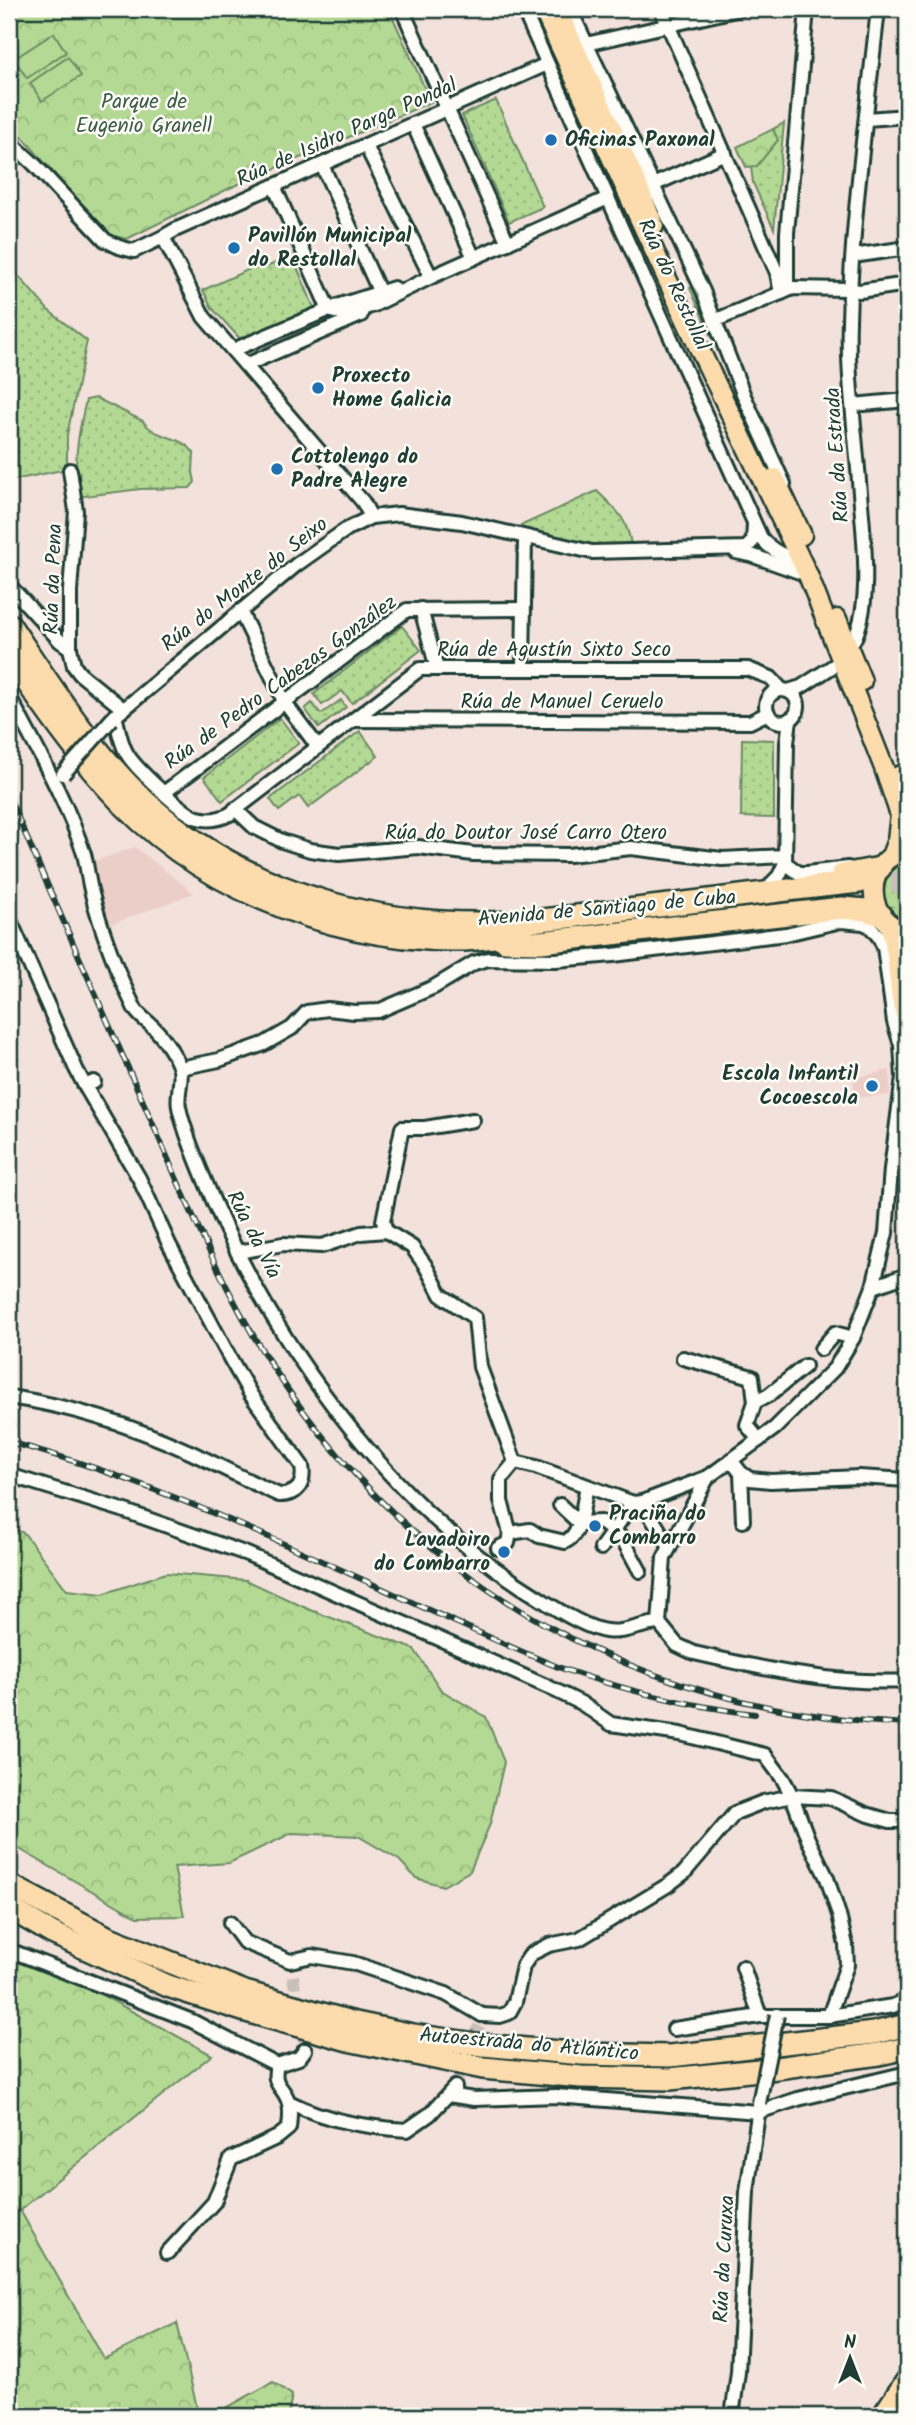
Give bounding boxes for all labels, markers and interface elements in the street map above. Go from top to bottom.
street label: Rúa de Isidro Parga Pondal [231,69,463,197]
park label: Parque de Eugenio Granell [76,86,212,143]
place label: Oficinas Paxonal [565,124,715,157]
marker: Oficinas Paxonal [543,132,559,148]
street label: Rúa do Restollal [628,213,718,357]
place label: Pavillón Municipal do Restollal [248,220,412,277]
marker: Pavillón Municipal do Restollal [226,240,242,256]
place label: Proxecto Home Galicia [332,360,452,417]
marker: Proxecto Home Galicia [310,380,326,396]
street label: Rúa da Estrada [817,386,859,524]
place label: Cottolengo do Padre Alegre [291,441,419,498]
marker: Cottolengo do Padre Alegre [269,461,285,477]
street label: Rúa do Monte do Seixo [154,509,336,661]
street label: Rúa da Pena [36,523,72,635]
street label: Rúa de Pedro Cabezas González [158,587,404,779]
street label: Rúa de Agustín Sixto Seco [437,634,671,667]
street label: Rúa de Manuel Ceruelo [461,686,663,719]
street label: Rúa do Doutor José Carro Otero [385,817,667,850]
street label: Avenida de Santiago de Cuba [476,881,738,937]
place label: Escola Infantil Cocoescola [722,1058,858,1115]
marker: Escola Infantil Cocoescola [864,1078,880,1094]
street label: Rúa da Vía [217,1185,289,1285]
place label: Praciña do Combarro [609,1498,706,1555]
marker: Praciña do Combarro [587,1518,603,1534]
place label: Lavadoiro do Combarro [374,1524,490,1581]
marker: Lavadoiro do Combarro [496,1544,512,1560]
street label: Autoestrada do Atlántico [418,2019,640,2071]
street label: Rúa da Curuxa [705,2194,745,2324]
north arrow [814,2324,884,2394]
text: N [844,2328,856,2358]

